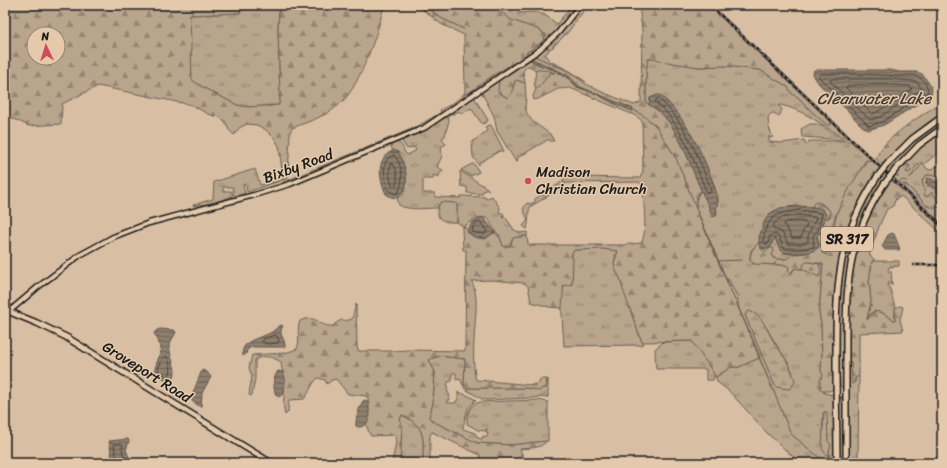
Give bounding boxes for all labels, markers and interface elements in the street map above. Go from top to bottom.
north arrow [26,26,66,66]
text: N [40,27,50,46]
water label: Clearwater Lake [817,84,933,113]
street label: Bixby Road [259,141,338,191]
place label: Madison Christian Church [536,159,647,202]
marker: Madison Christian Church [523,176,533,186]
road number: SR 317 [821,227,873,251]
street label: Groveport Road [97,334,198,411]

